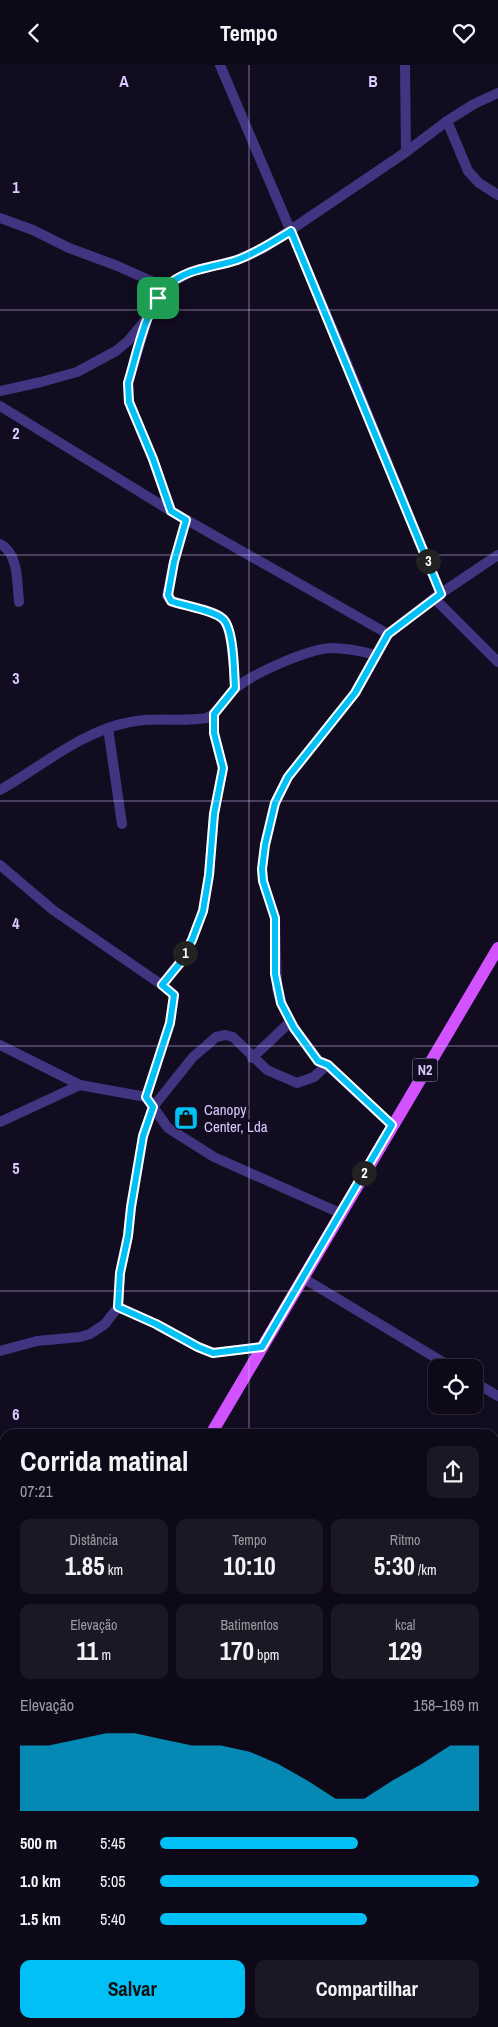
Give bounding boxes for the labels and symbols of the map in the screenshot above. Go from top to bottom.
text: A [119,70,129,92]
text: B [368,70,378,92]
text: 1 [12,176,20,198]
pin [137,277,179,319]
text: 2 [12,422,20,444]
pin: 3 [416,549,440,573]
text: 3 [12,667,20,689]
text: 4 [12,912,20,934]
pin: 1 [172,941,198,965]
road number: N2 [412,1059,438,1081]
place label: Canopy Center, Lda [204,1099,268,1137]
shop icon: Canopy Center, Lda [173,1105,199,1131]
text: 5 [12,1157,20,1179]
pin: 2 [352,1161,376,1185]
text: 6 [12,1403,20,1425]

